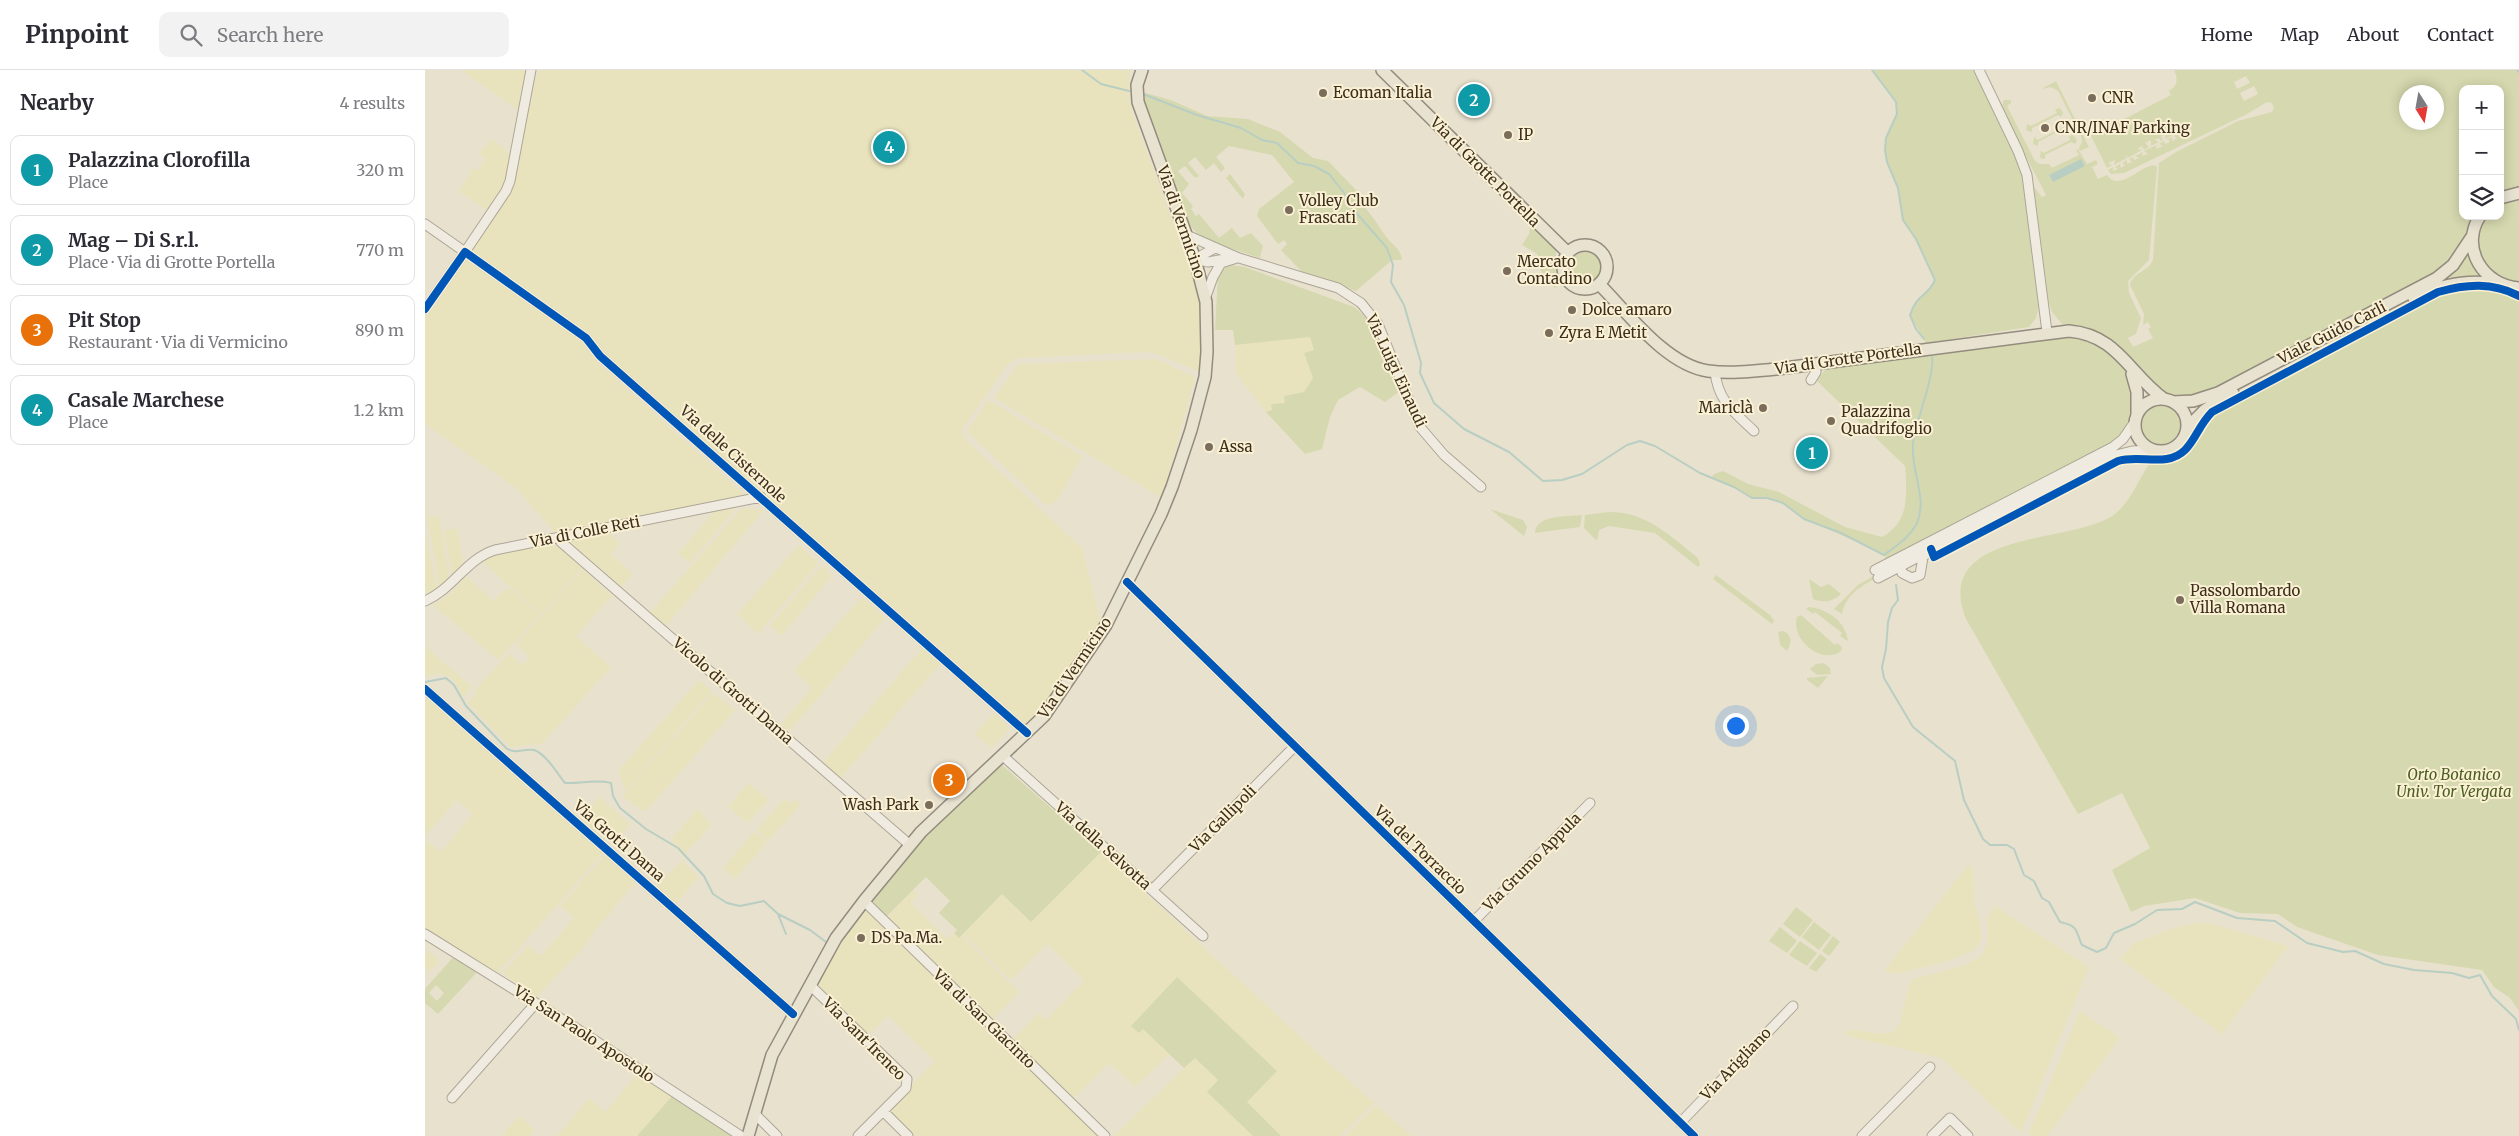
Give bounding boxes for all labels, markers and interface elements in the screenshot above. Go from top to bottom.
search box [159,12,509,57]
text: Pinpoint [25,19,129,50]
icon: search [177,21,205,49]
text: Search here [217,23,323,47]
text: Home [2201,23,2253,46]
text: Map [2281,23,2319,46]
text: About [2347,23,2399,46]
text: Contact [2427,23,2494,46]
pin: 2 [1458,81,1490,119]
place label: Ecoman Italia [1333,83,1432,102]
north arrow [2399,85,2444,130]
map controls [2459,85,2504,220]
button: + [2459,85,2504,130]
marker: Ecoman Italia [1317,87,1329,99]
place label: CNR [2102,88,2134,107]
text: Nearby [20,89,94,116]
marker: CNR [2086,92,2098,104]
text: 4 results [339,93,405,113]
street label: Via di Grotte Portella [1426,112,1544,231]
place label: CNR/INAF Parking [2055,118,2190,137]
marker: CNR/INAF Parking [2039,122,2051,134]
place label: IP [1518,125,1534,144]
pin: 4 [873,128,905,166]
marker: IP [1502,129,1514,141]
button: − [2459,130,2504,175]
text: Palazzina Clorofilla [68,148,250,172]
text: 1 [33,160,41,180]
text: 320 m [356,160,404,180]
street label: Via di Vermicino [1153,162,1210,281]
text: Place [68,172,108,192]
button: layers [2459,175,2504,220]
place label: Volley Club Frascati [1298,191,1379,227]
marker: Volley Club Frascati [1283,204,1295,216]
text: Mag – Di S.r.l. [68,228,199,252]
text: 2 [32,240,42,260]
text: 770 m [356,240,404,260]
text: Place · Via di Grotte Portella [68,252,275,272]
place label: Mercato Contadino [1517,252,1592,288]
marker: Mercato Contadino [1501,265,1513,277]
street label: Viale Guido Carli [2273,297,2389,369]
place label: Dolce amaro [1582,300,1672,319]
marker: Dolce amaro [1566,304,1578,316]
text: Pit Stop [68,308,141,332]
street label: Via Luigi Einaudi [1362,310,1431,430]
text: 3 [32,320,42,340]
text: 890 m [355,320,404,340]
place label: Zyra E Metit [1559,323,1647,342]
marker: Zyra E Metit [1543,327,1555,339]
text: Restaurant · Via di Vermicino [68,332,288,352]
street label: Via di Grotte Portella [1772,339,1923,378]
text: Casale Marchese [68,388,224,412]
place label: Mariclà [1698,398,1753,417]
text: 4 [32,400,42,420]
text: 1.2 km [353,400,404,420]
street label: Via delle Cisternole [675,400,791,507]
marker: Mariclà [1757,402,1769,414]
place label: Palazzina Quadrifoglio [1841,402,1932,438]
text: Place [68,412,108,432]
marker: Palazzina Quadrifoglio [1825,415,1837,427]
pin: 1 [1796,434,1828,472]
place label: Assa [1218,437,1253,456]
marker: Assa [1203,441,1215,453]
street label: Via di Colle Reti [527,511,642,552]
place label: Passolombardo Villa Romana [2189,581,2301,617]
marker: Passolombardo Villa Romana [2174,594,2186,606]
street label: Via di Vermicino [1033,613,1116,723]
street label: Vicolo di Grotti Dama [668,632,797,748]
your location [1723,713,1749,739]
pin: 3 [933,761,965,799]
park label: Orto Botanico Univ. Tor Vergata [2396,765,2512,801]
street label: Via Gallipoli [1184,781,1260,857]
street label: Via Grotti Dama [569,795,669,885]
place label: Wash Park [842,795,919,814]
street label: Via della Selvotta [1051,797,1155,894]
marker: Wash Park [923,799,935,811]
street label: Via del Torraccio [1370,800,1470,898]
street label: Via Grumo Appula [1478,809,1585,915]
place label: DS Pa.Ma. [871,928,942,947]
marker: DS Pa.Ma. [855,932,867,944]
street label: Via di San Giacinto [929,964,1040,1072]
street label: Via San Paolo Apostolo [510,980,658,1086]
street label: Via Sant'Ireneo [818,992,910,1084]
street label: Via Arigliano [1696,1023,1775,1105]

